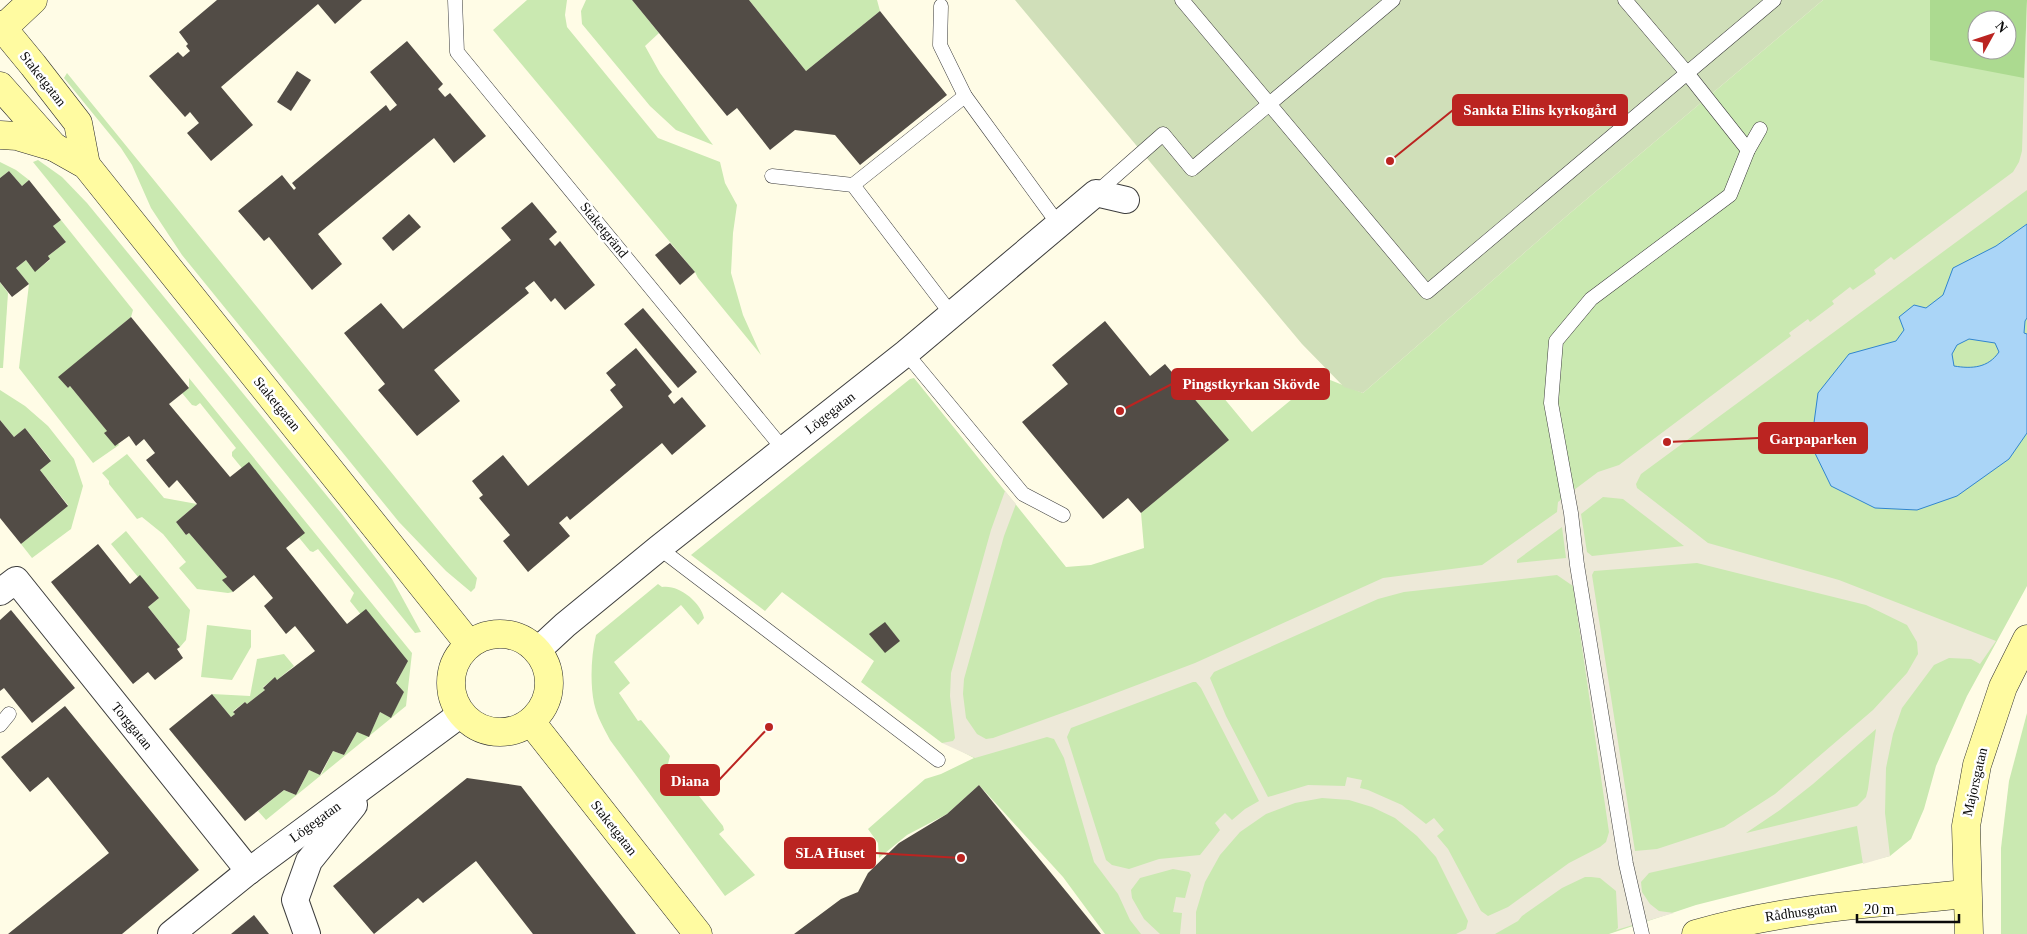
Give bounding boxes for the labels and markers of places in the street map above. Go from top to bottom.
callout: Sankta Elins kyrkogård [1453,95,1627,125]
callout: Pingstkyrkan Skövde [1172,369,1329,399]
callout: Garpaparken [1759,423,1867,453]
callout: Diana [661,765,719,795]
callout: SLA Huset [785,838,875,868]

